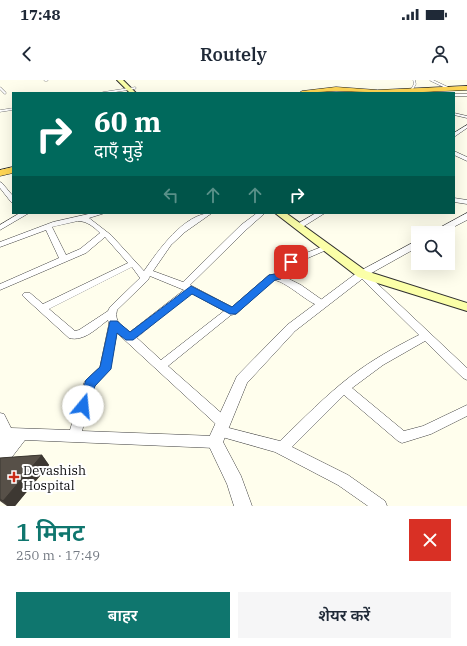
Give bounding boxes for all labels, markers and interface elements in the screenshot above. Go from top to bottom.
text: 17:48 [20,5,61,24]
icon: back [16,43,38,65]
text: Routely [200,43,267,66]
icon: person [429,43,451,65]
text: 60 m [94,103,161,140]
icon: right [28,108,80,160]
text: दाएँ मुड़ें [94,139,143,162]
icon: left [160,184,182,206]
icon: ahead [202,184,224,206]
icon: ahead [244,184,266,206]
icon: right [286,184,308,206]
map controls [411,226,455,270]
button: search [411,226,455,270]
pin [274,245,308,279]
icon: arrive [280,251,302,273]
position arrow [62,385,104,427]
place label: Devashish Hospital [23,462,86,494]
marker: Devashish Hospital [8,471,20,483]
text: 1 मिनट [16,516,85,548]
button: close [409,519,451,561]
text: 250 m · 17:49 [16,547,100,564]
button: बाहर [16,592,230,638]
button: शेयर करें [238,592,451,638]

